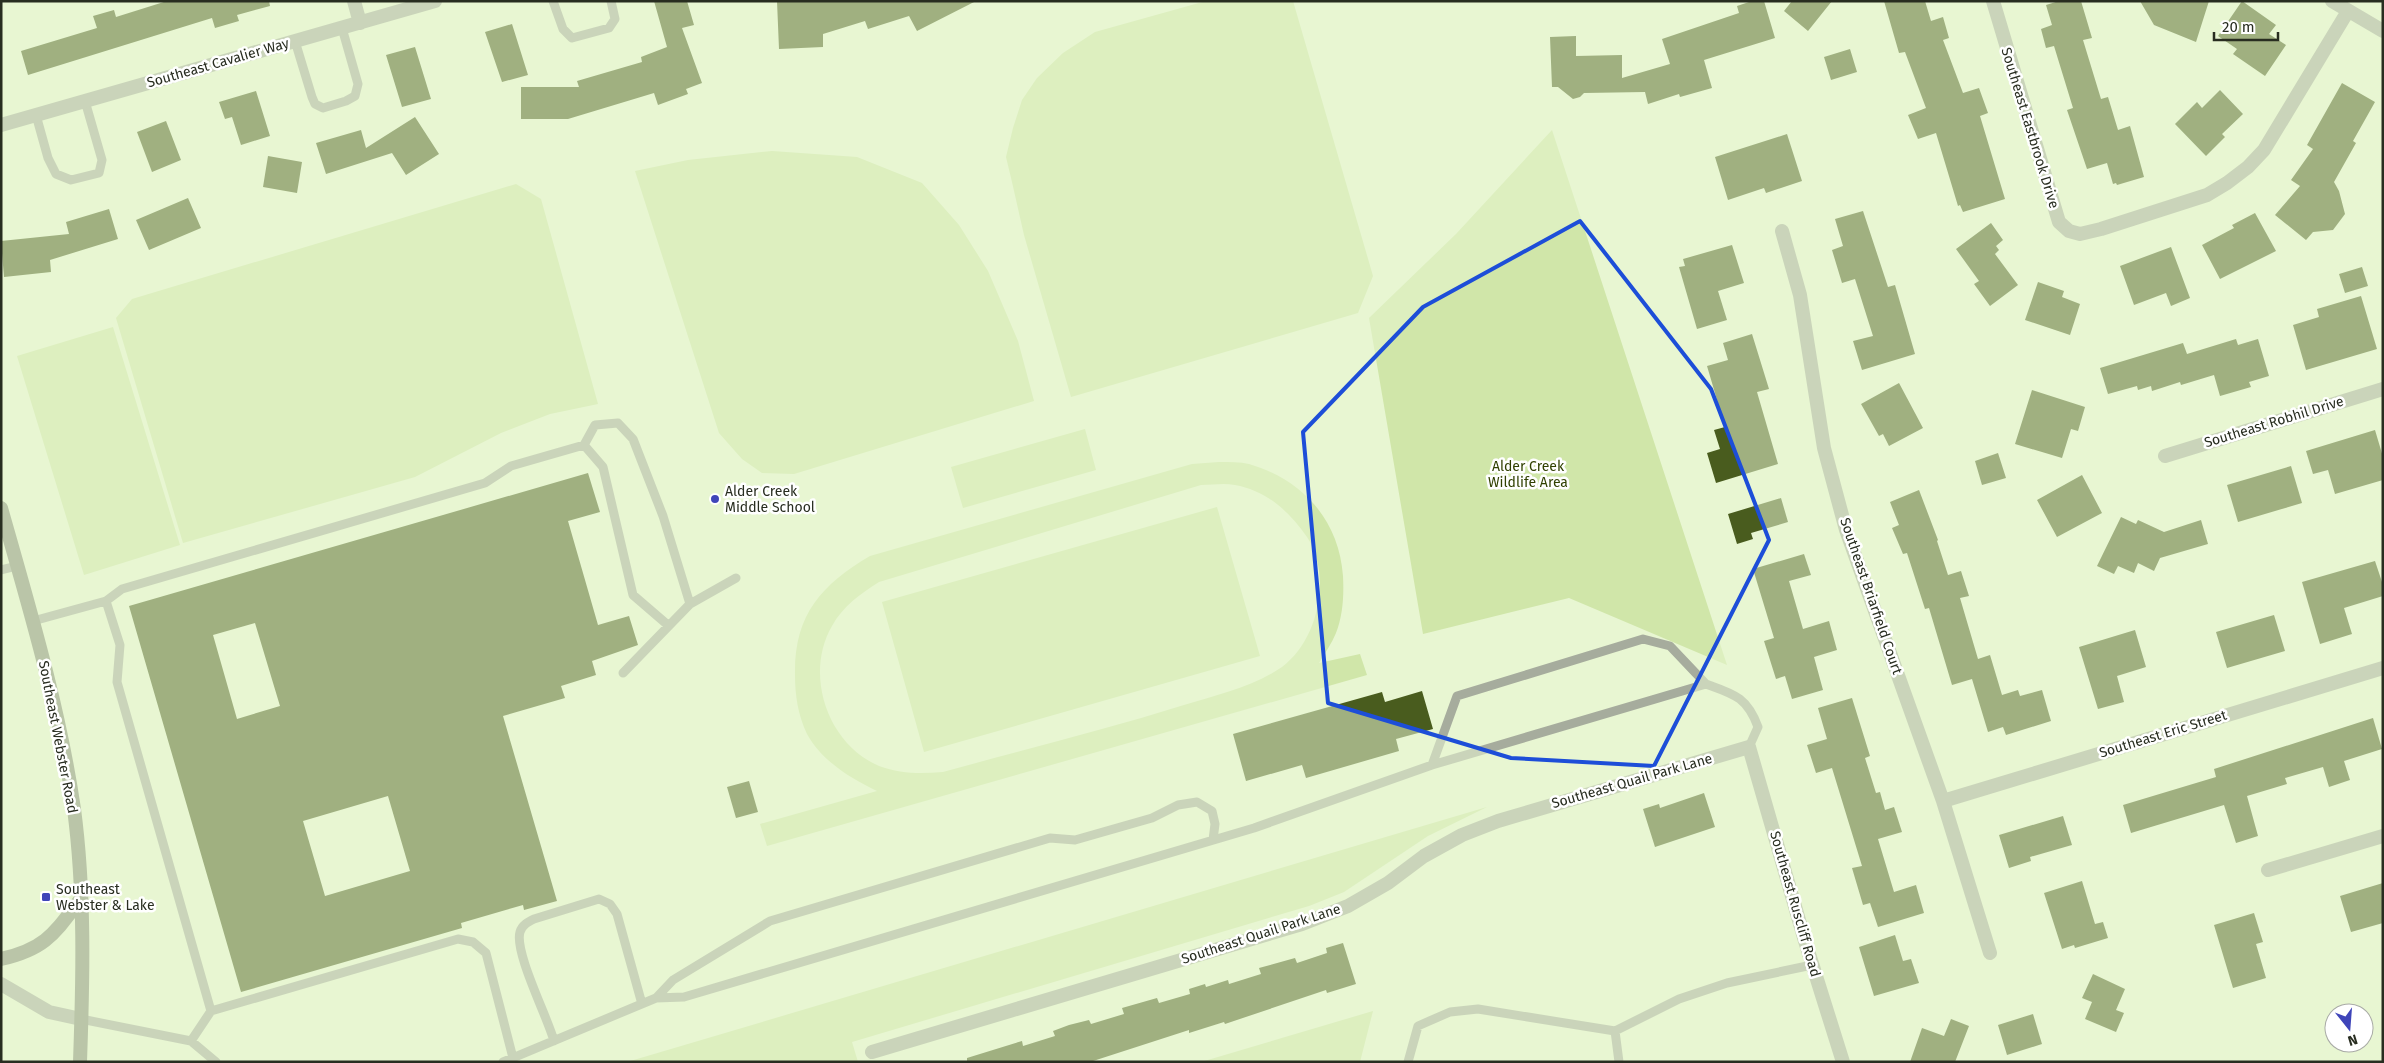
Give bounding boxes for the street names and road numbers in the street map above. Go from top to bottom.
street label: Southeast Cavalier Way [145,35,291,91]
street label: Southeast Eastbrook Drive [1997,46,2063,210]
street label: Southeast Robhil Drive [2202,393,2346,451]
street label: Southeast Briarfield Court [1836,515,1906,677]
street label: Southeast Webster Road [35,659,81,815]
street label: Southeast Eric Street [2097,706,2230,762]
street label: Southeast Quail Park Lane [1550,750,1714,812]
street label: Southeast Ruscliff Road [1766,829,1824,979]
street label: Southeast Quail Park Lane [1179,900,1343,968]

